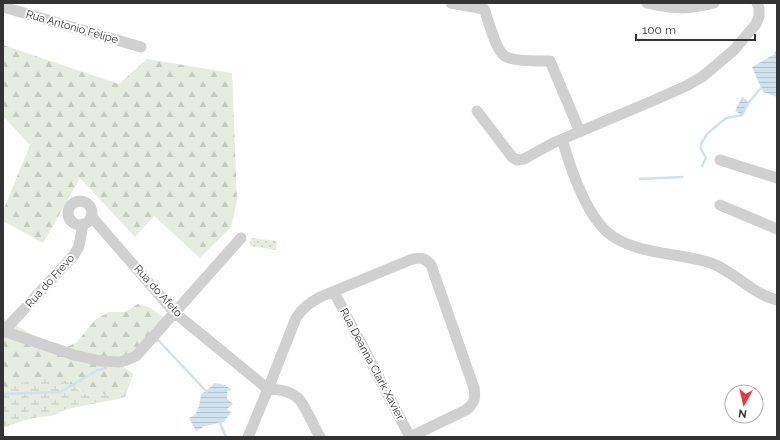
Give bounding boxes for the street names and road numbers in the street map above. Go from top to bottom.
street label: Rua Antonio Felipe [24,8,120,47]
street label: Rua do Frevo [23,251,78,310]
street label: Rua do Afeto [131,262,185,320]
street label: Rua Deanna Clark Xavier [337,306,407,422]

